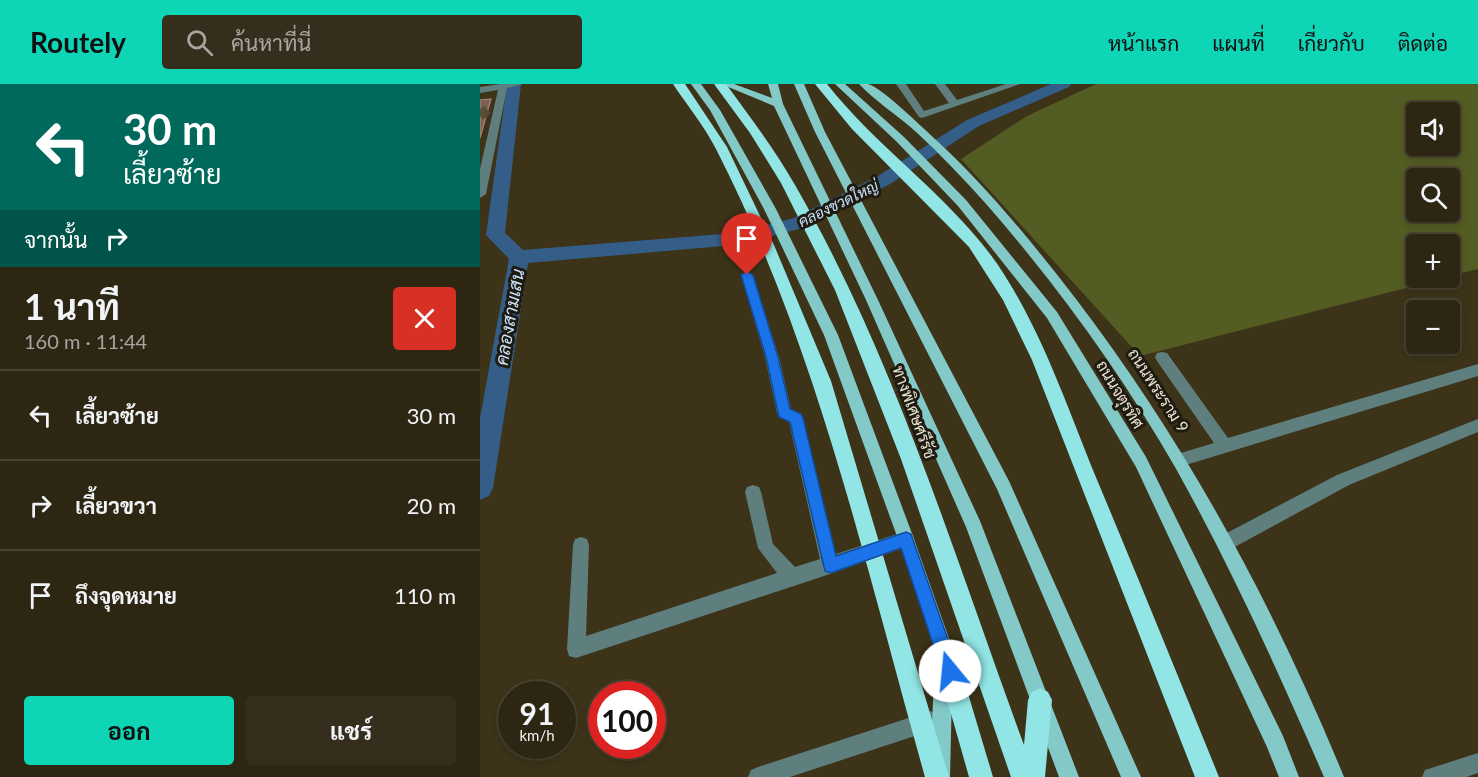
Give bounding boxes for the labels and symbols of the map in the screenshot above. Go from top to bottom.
water label: คลองชวดใหญ่ [795,175,882,231]
pin [721,213,772,275]
water label: คลองสามเสน [490,266,528,367]
street label: ถนนพระราม 9 [1125,344,1193,436]
street label: ถนนจตุรทิศ [1091,356,1149,433]
street label: ทางพิเศษศรีรัช [889,363,942,461]
position arrow [918,639,982,703]
speed limit sign: 100 [588,681,666,759]

